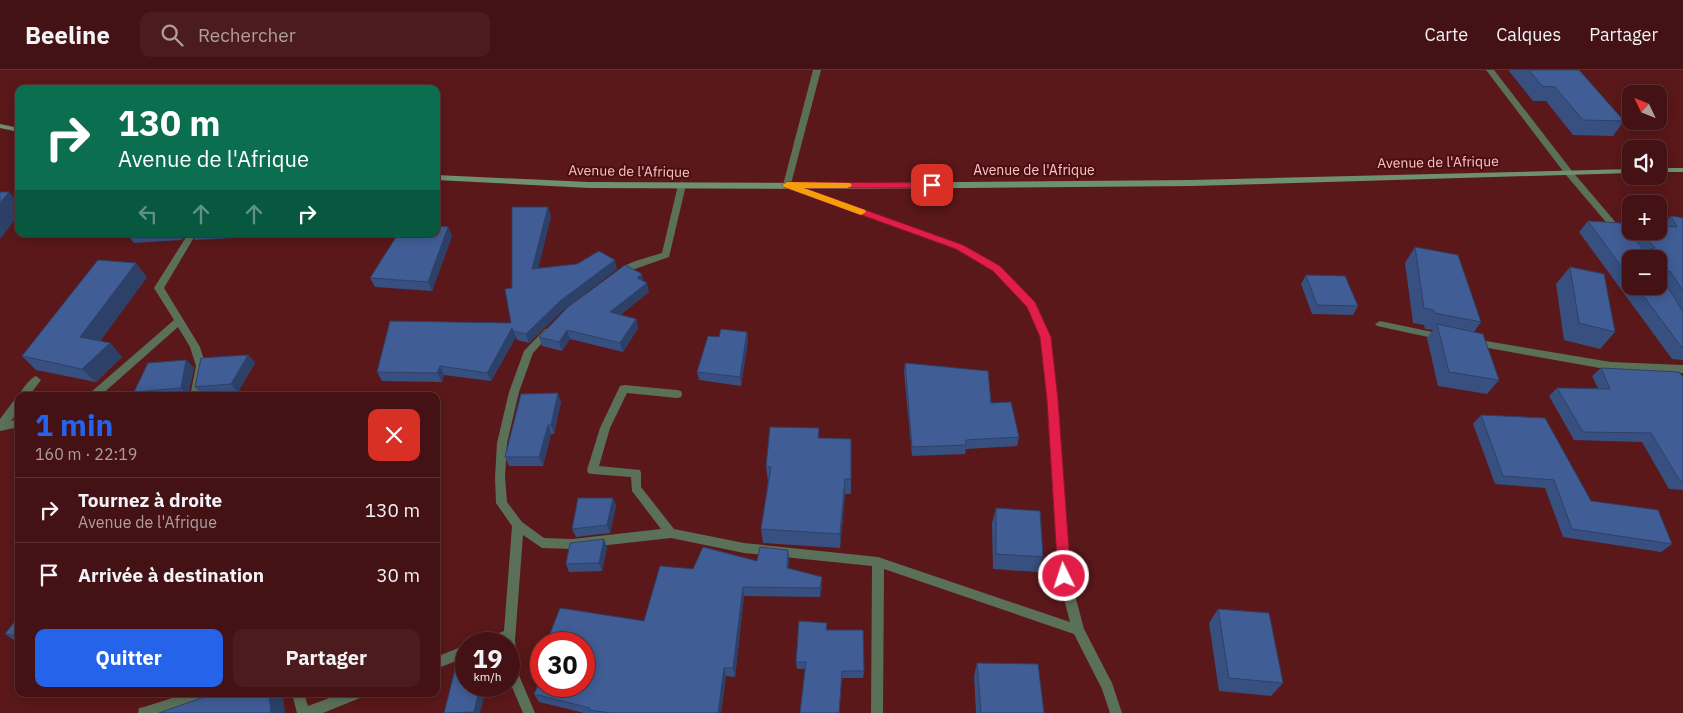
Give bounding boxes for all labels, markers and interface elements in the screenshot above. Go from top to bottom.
search box [140,12,490,57]
text: Beeline [25,19,110,51]
icon: search [158,21,186,49]
text: Rechercher [198,23,296,47]
text: Carte [1425,23,1468,46]
text: Calques [1496,23,1561,46]
text: Partager [1589,23,1658,46]
north arrow [1622,85,1668,130]
map controls [1622,85,1667,295]
text: 130 m [118,100,221,146]
icon: right [35,105,100,170]
button: sound [1622,140,1667,185]
text: Avenue de l'Afrique [118,144,309,173]
street label: Avenue de l'Afrique [1377,152,1499,172]
street label: Avenue de l'Afrique [568,161,690,181]
street label: Avenue de l'Afrique [973,161,1095,179]
pin [911,164,953,206]
icon: arrive [918,171,946,199]
button: + [1622,195,1667,240]
icon: left [134,200,162,228]
icon: ahead [187,200,215,228]
icon: ahead [240,200,268,228]
icon: right [293,200,321,228]
button: − [1622,250,1667,295]
text: 1 min [35,405,113,444]
button: close [368,409,420,461]
text: 160 m · 22:19 [35,444,137,464]
text: Tournez à droite [78,488,222,512]
icon: right [35,496,63,524]
text: 130 m [365,498,420,522]
text: Avenue de l'Afrique [78,512,217,532]
position arrow [1037,549,1089,601]
icon: arrive [35,561,63,589]
text: Arrivée à destination [78,563,264,587]
text: 30 m [376,563,420,587]
button: Quitter [35,629,223,687]
button: Partager [233,629,420,687]
speed limit sign: 30 [530,632,595,697]
text: 19 [472,642,503,675]
text: km/h [473,669,502,684]

